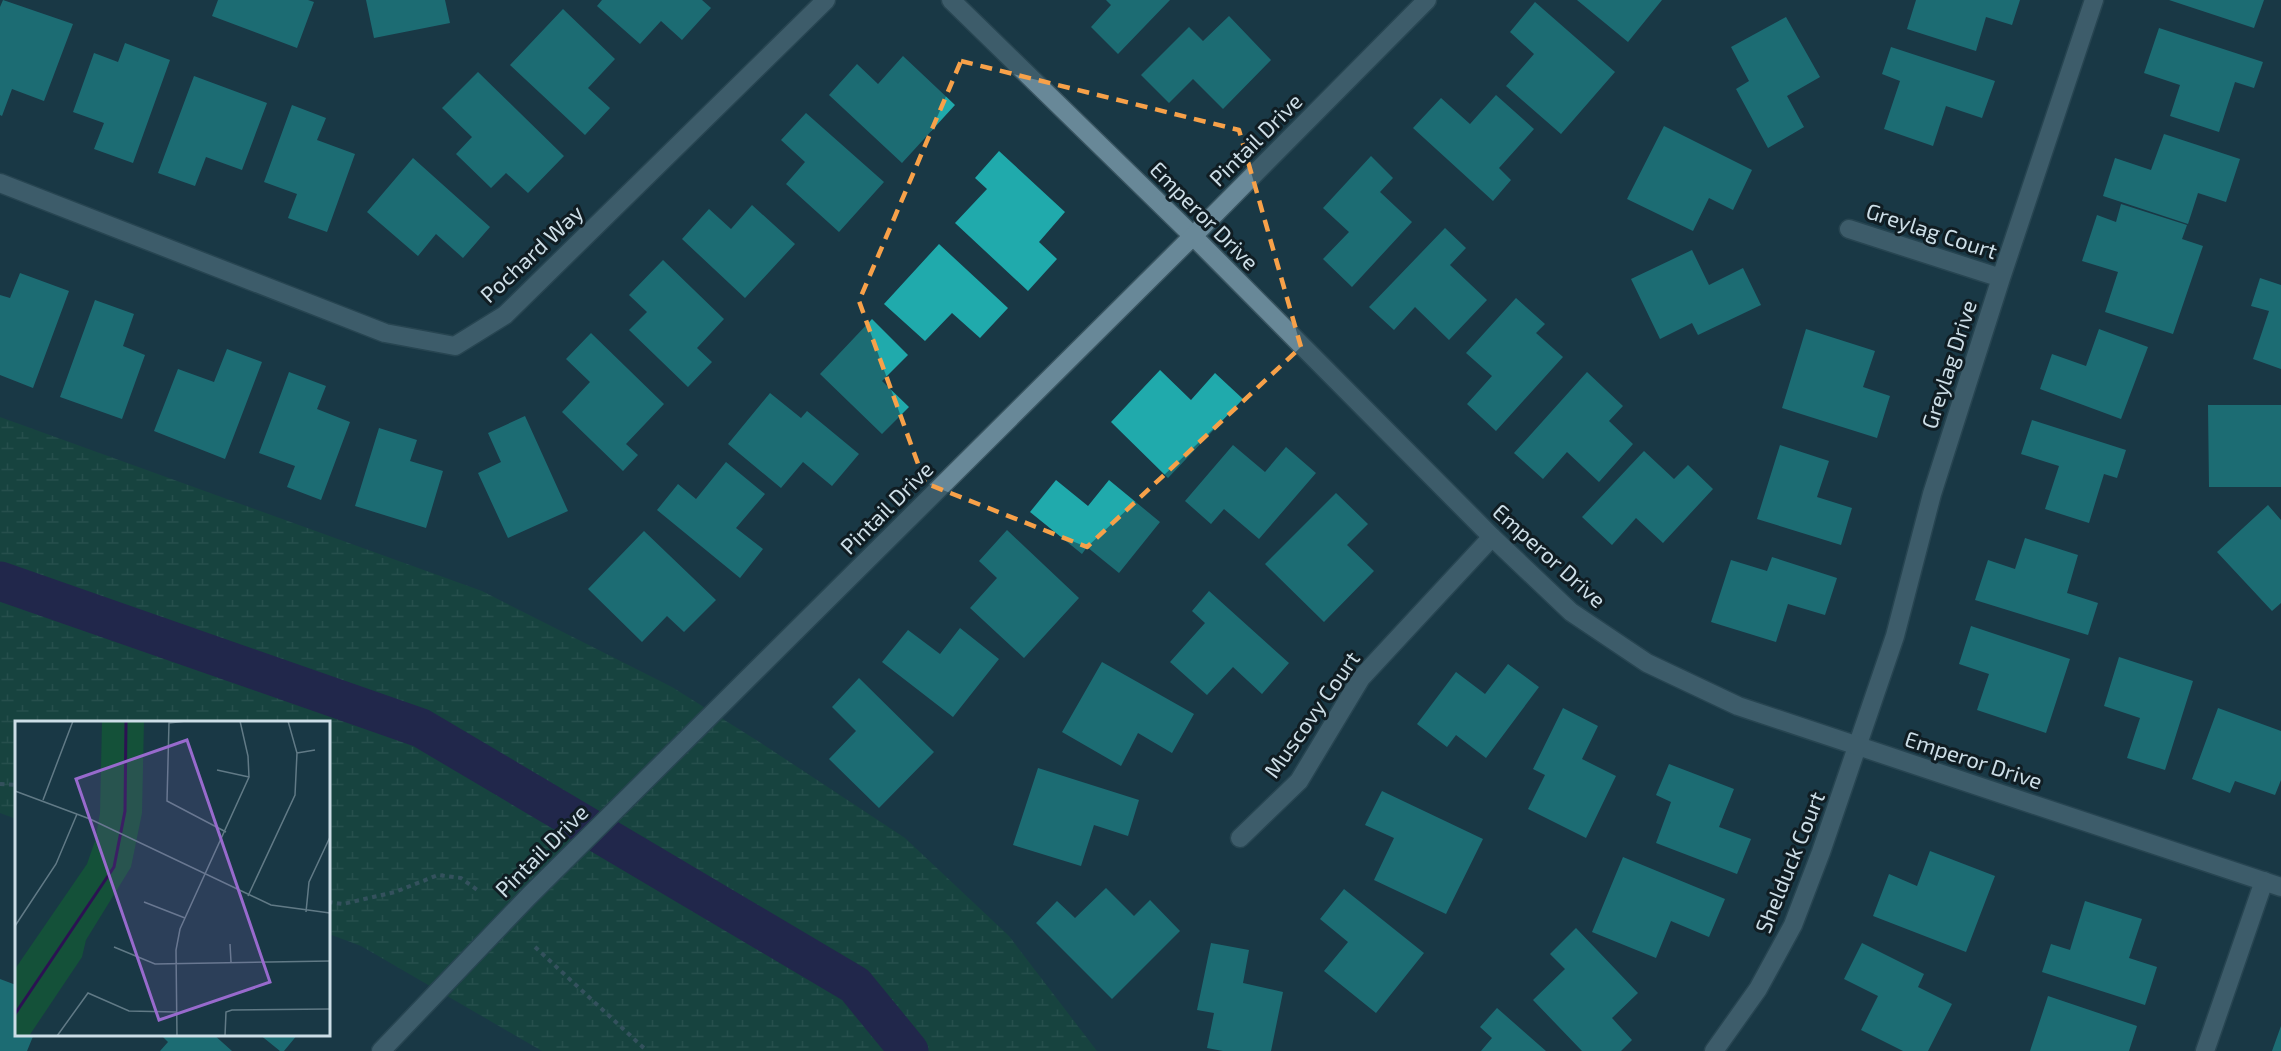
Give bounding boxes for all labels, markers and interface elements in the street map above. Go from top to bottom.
street label: Pintail Drive [1203,87,1307,191]
street label: Emperor Drive [1145,155,1265,275]
street label: Greylag Court [1863,197,2001,263]
street label: Pochard Way [474,199,588,307]
street label: Greylag Drive [1915,296,1981,432]
street label: Pintail Drive [834,455,938,559]
street label: Emperor Drive [1488,498,1612,612]
street label: Muscovy Court [1258,646,1364,782]
inset map [15,721,330,1036]
street label: Emperor Drive [1902,725,2046,793]
street label: Shelduck Court [1749,788,1829,936]
street label: Pintail Drive [489,798,593,902]

